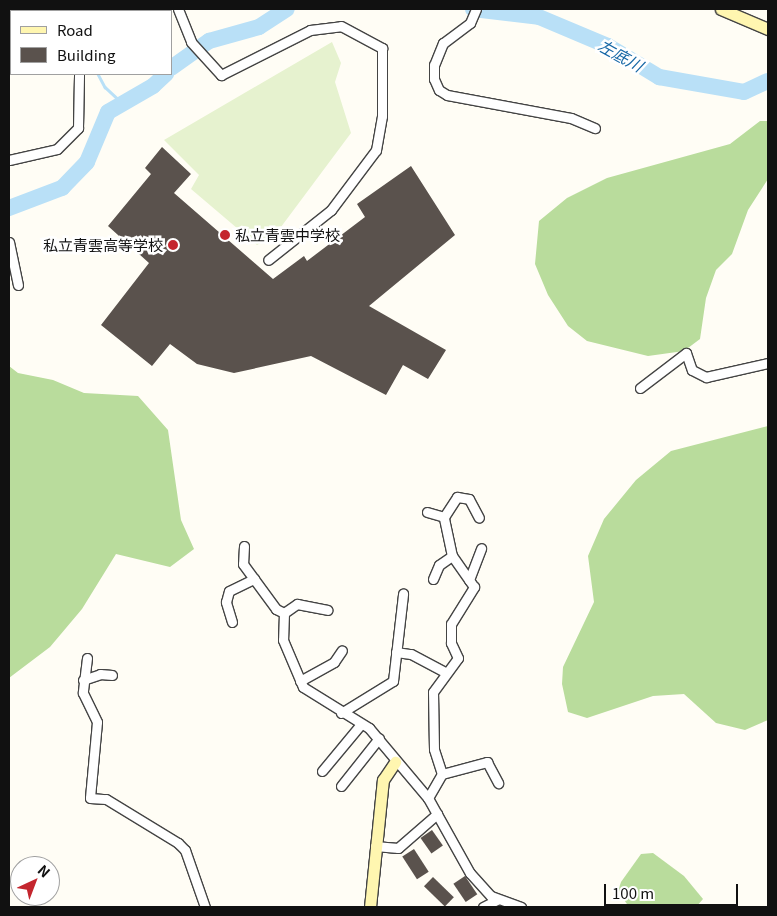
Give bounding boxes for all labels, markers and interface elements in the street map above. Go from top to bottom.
legend [10,10,172,75]
text: Road [57,19,93,40]
water label: 左底川 [595,35,647,75]
text: Building [57,44,115,65]
place label: 私立青雲中学校 [235,226,340,244]
marker: 私立青雲中学校 [219,229,231,241]
place label: 私立青雲高等学校 [43,236,163,254]
marker: 私立青雲高等学校 [167,239,179,251]
north arrow [10,856,60,906]
text: N [34,860,55,882]
scale bar [607,874,741,906]
text: 100 m [612,882,654,903]

